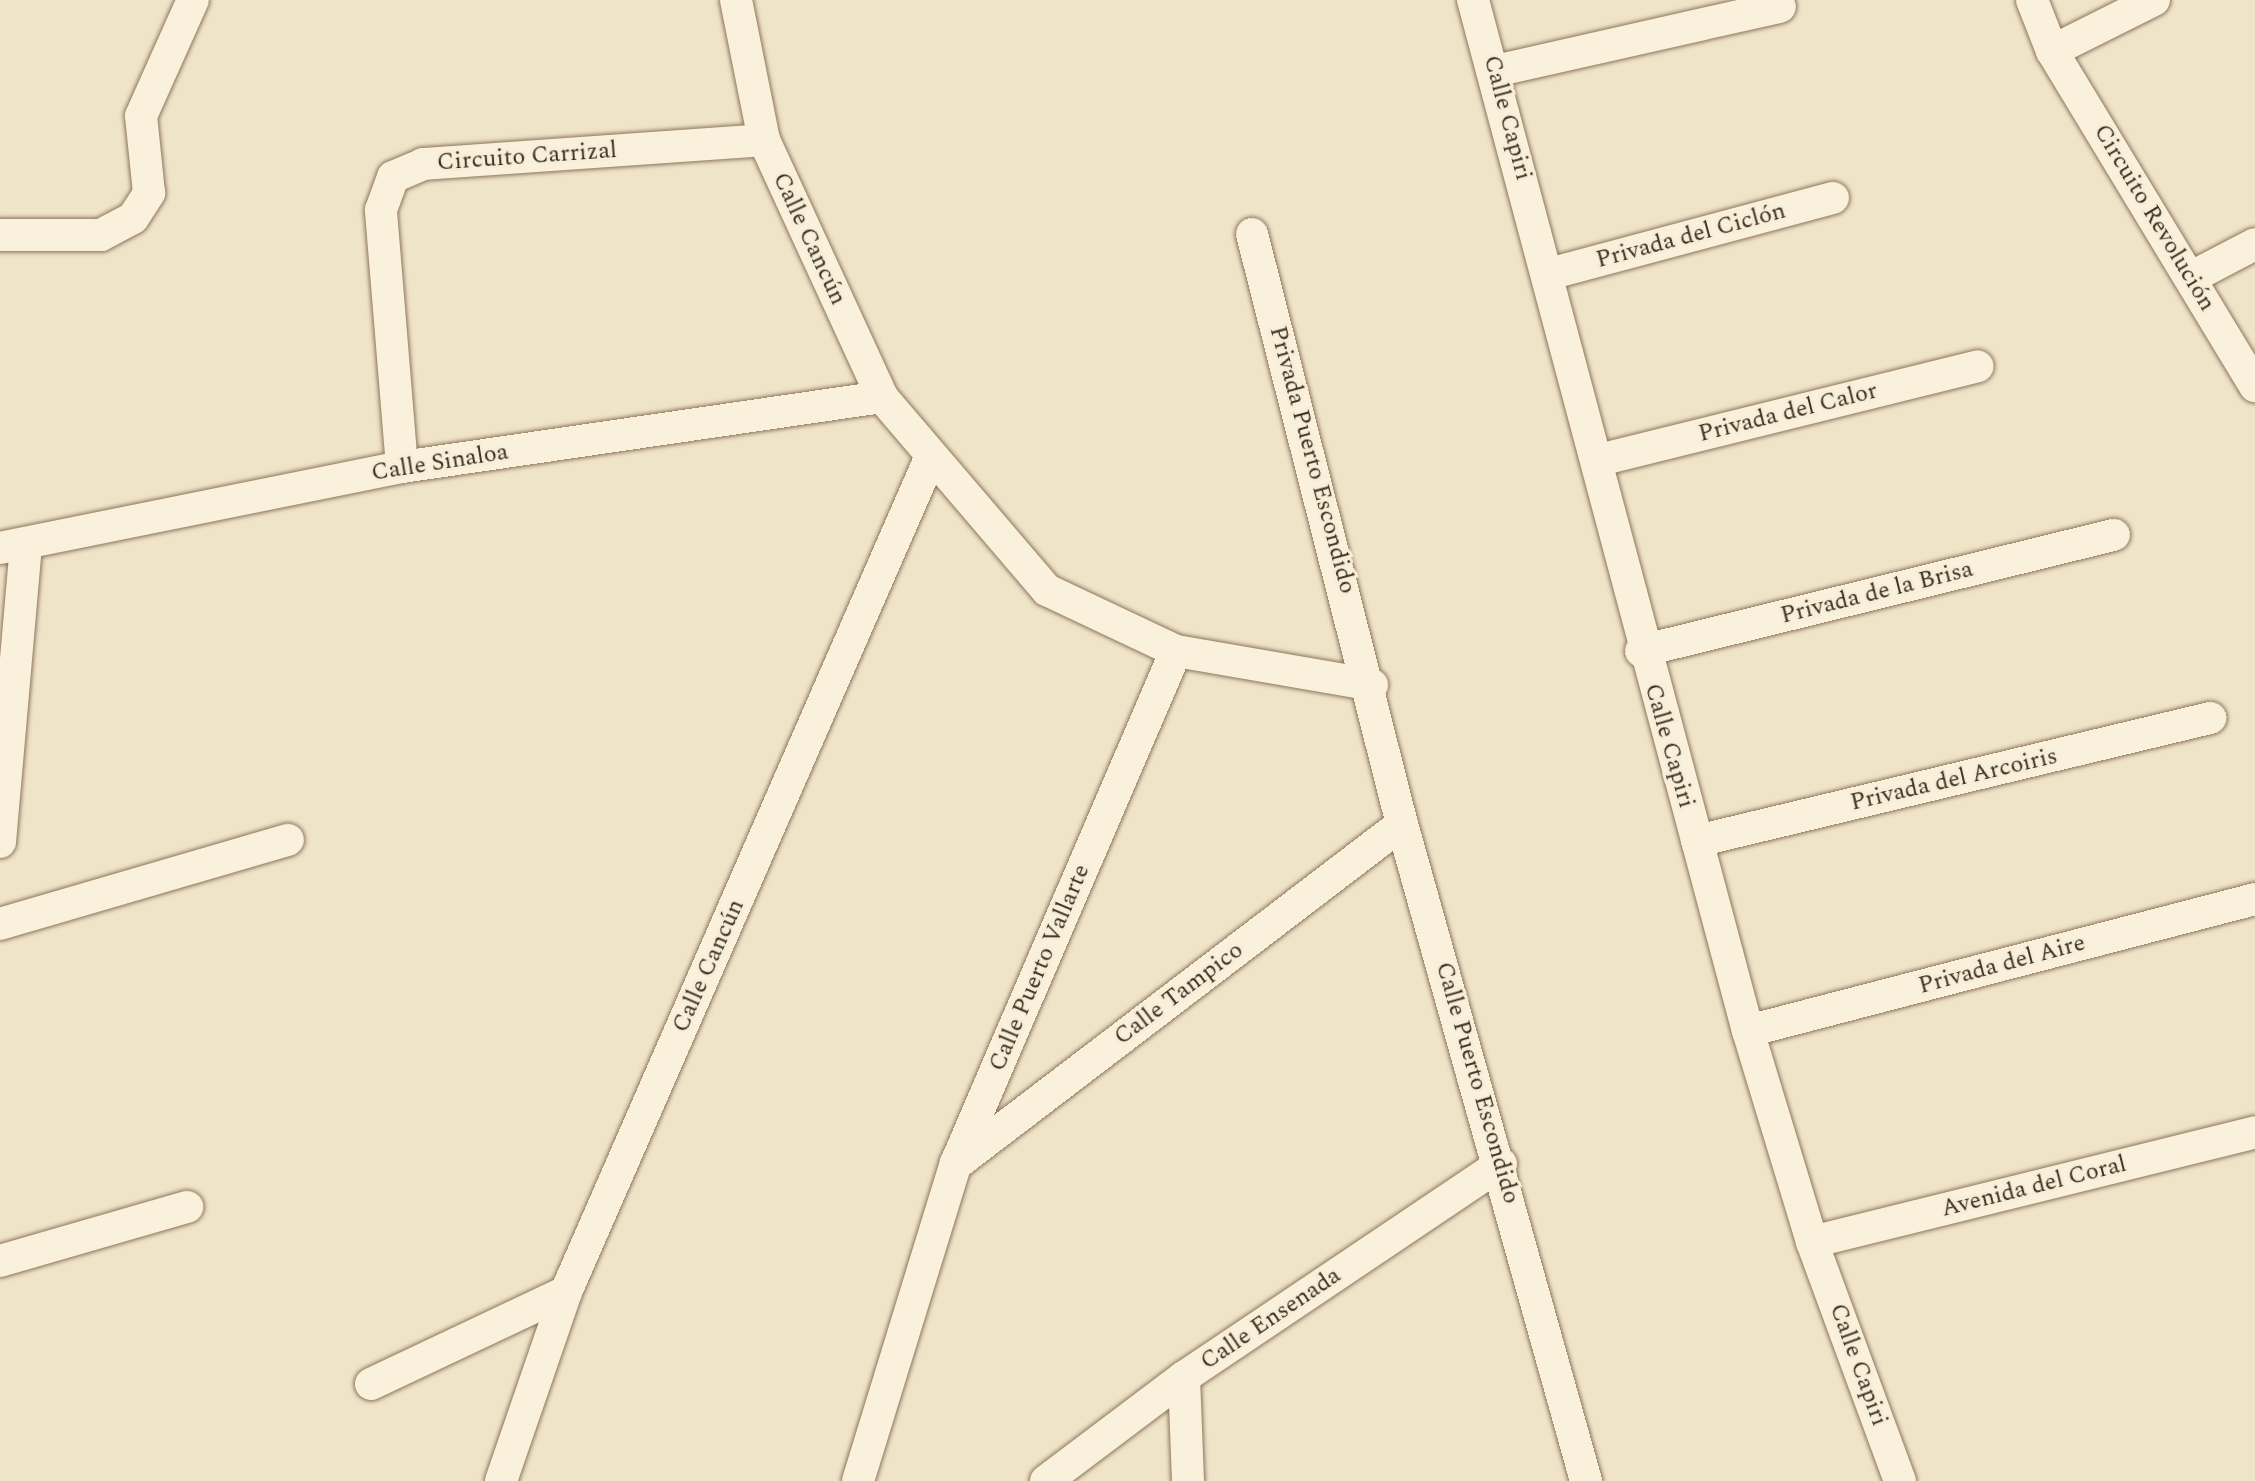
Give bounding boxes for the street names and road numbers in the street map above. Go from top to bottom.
street label: Calle Capiri [1477,52,1537,184]
street label: Circuito Revolución [2087,119,2221,317]
street label: Circuito Carrizal [436,136,618,178]
street label: Calle Cancún [766,168,852,310]
street label: Privada del Ciclón [1593,197,1789,275]
street label: Privada Puerto Escondido [1262,323,1362,597]
street label: Privada del Calor [1696,377,1880,449]
street label: Calle Sinaloa [369,438,511,488]
street label: Privada de la Brisa [1778,555,1976,631]
street label: Calle Capiri [1638,680,1700,812]
street label: Privada del Arcoiris [1848,742,2060,818]
street label: Calle Puerto Vallarte [983,860,1097,1076]
street label: Calle Cancún [667,895,751,1037]
street label: Privada del Aire [1916,929,2088,1001]
street label: Calle Tampico [1109,936,1249,1052]
street label: Calle Puerto Escondido [1429,959,1525,1207]
street label: Avenida del Coral [1939,1150,2129,1224]
street label: Calle Ensenada [1195,1261,1347,1377]
street label: Calle Capiri [1823,1300,1893,1430]

